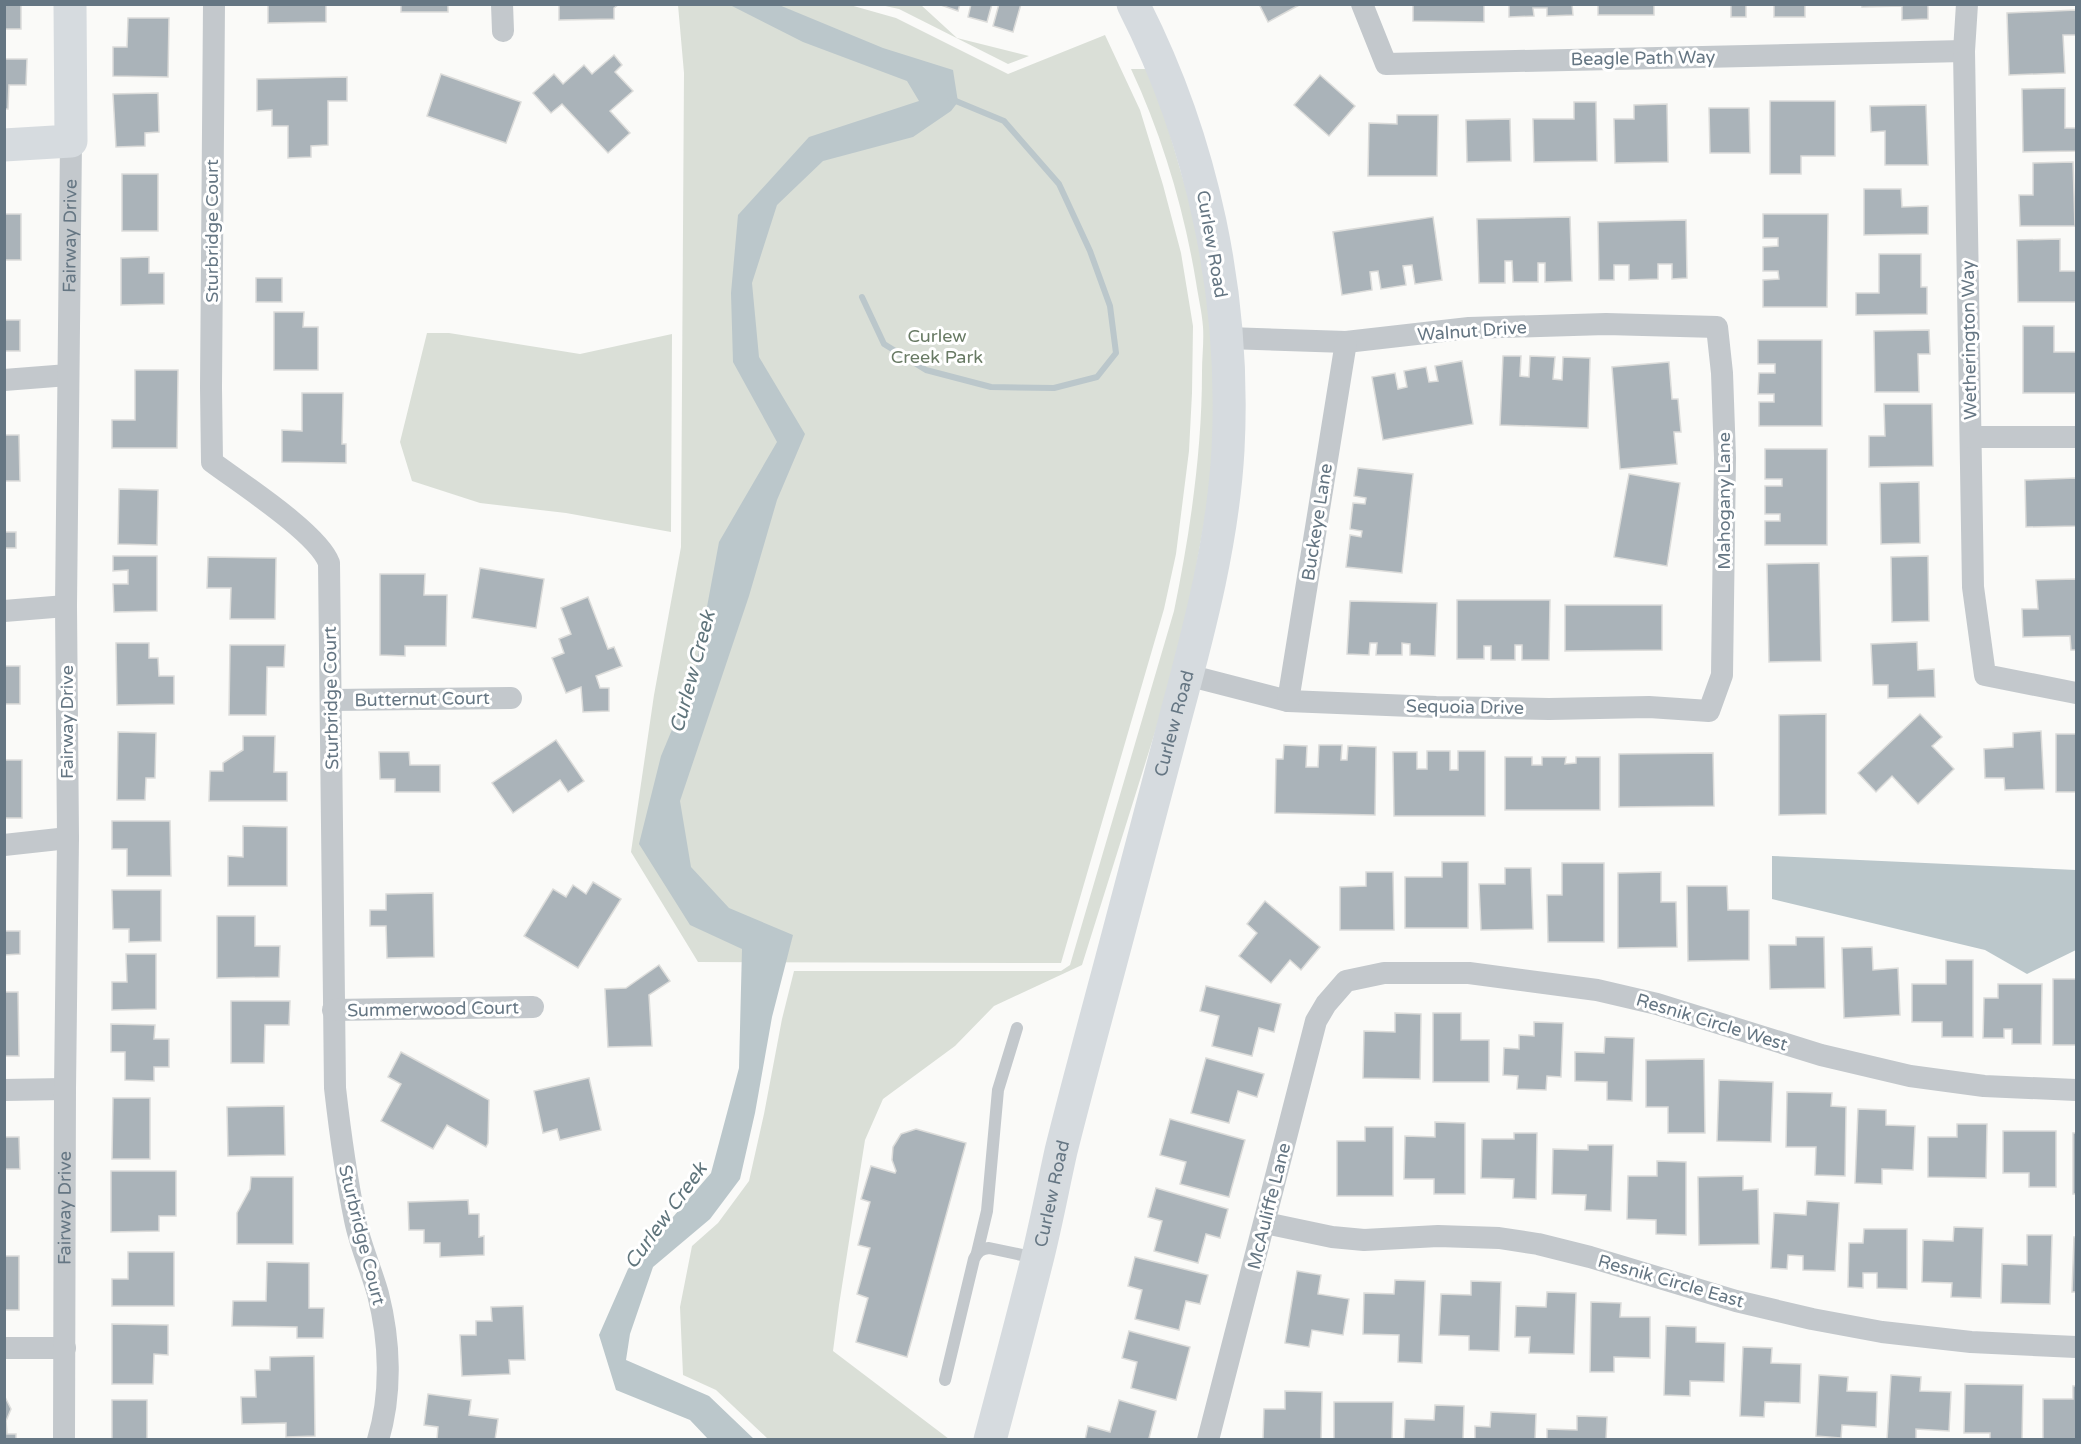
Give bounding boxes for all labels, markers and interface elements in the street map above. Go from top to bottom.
street label: Beagle Path Way [1571,46,1716,70]
street label: Sturbridge Court [201,159,223,303]
street label: Fairway Drive [58,179,82,293]
street label: Curlew Road [1192,188,1232,300]
street label: Wetherington Way [1957,260,1981,420]
street label: Walnut Drive [1416,316,1528,346]
park label: Curlew Creek Park [891,325,983,368]
street label: Mahogany Lane [1713,432,1735,570]
street label: Buckeye Lane [1297,462,1337,582]
water label: Curlew Creek [665,606,721,736]
street label: Sturbridge Court [319,626,343,770]
street label: Fairway Drive [56,665,78,779]
street label: Curlew Road [1149,668,1199,779]
street label: Butternut Court [354,687,490,711]
street label: Sequoia Drive [1406,695,1524,719]
street label: Resnik Circle West [1634,989,1790,1056]
street label: Summerwood Court [347,996,519,1021]
street label: Curlew Road [1029,1138,1074,1249]
street label: McAuliffe Lane [1243,1140,1295,1272]
street label: Fairway Drive [53,1151,76,1265]
water label: Curlew Creek [619,1157,714,1274]
street label: Sturbridge Court [334,1163,390,1307]
street label: Resnik Circle East [1595,1250,1747,1312]

